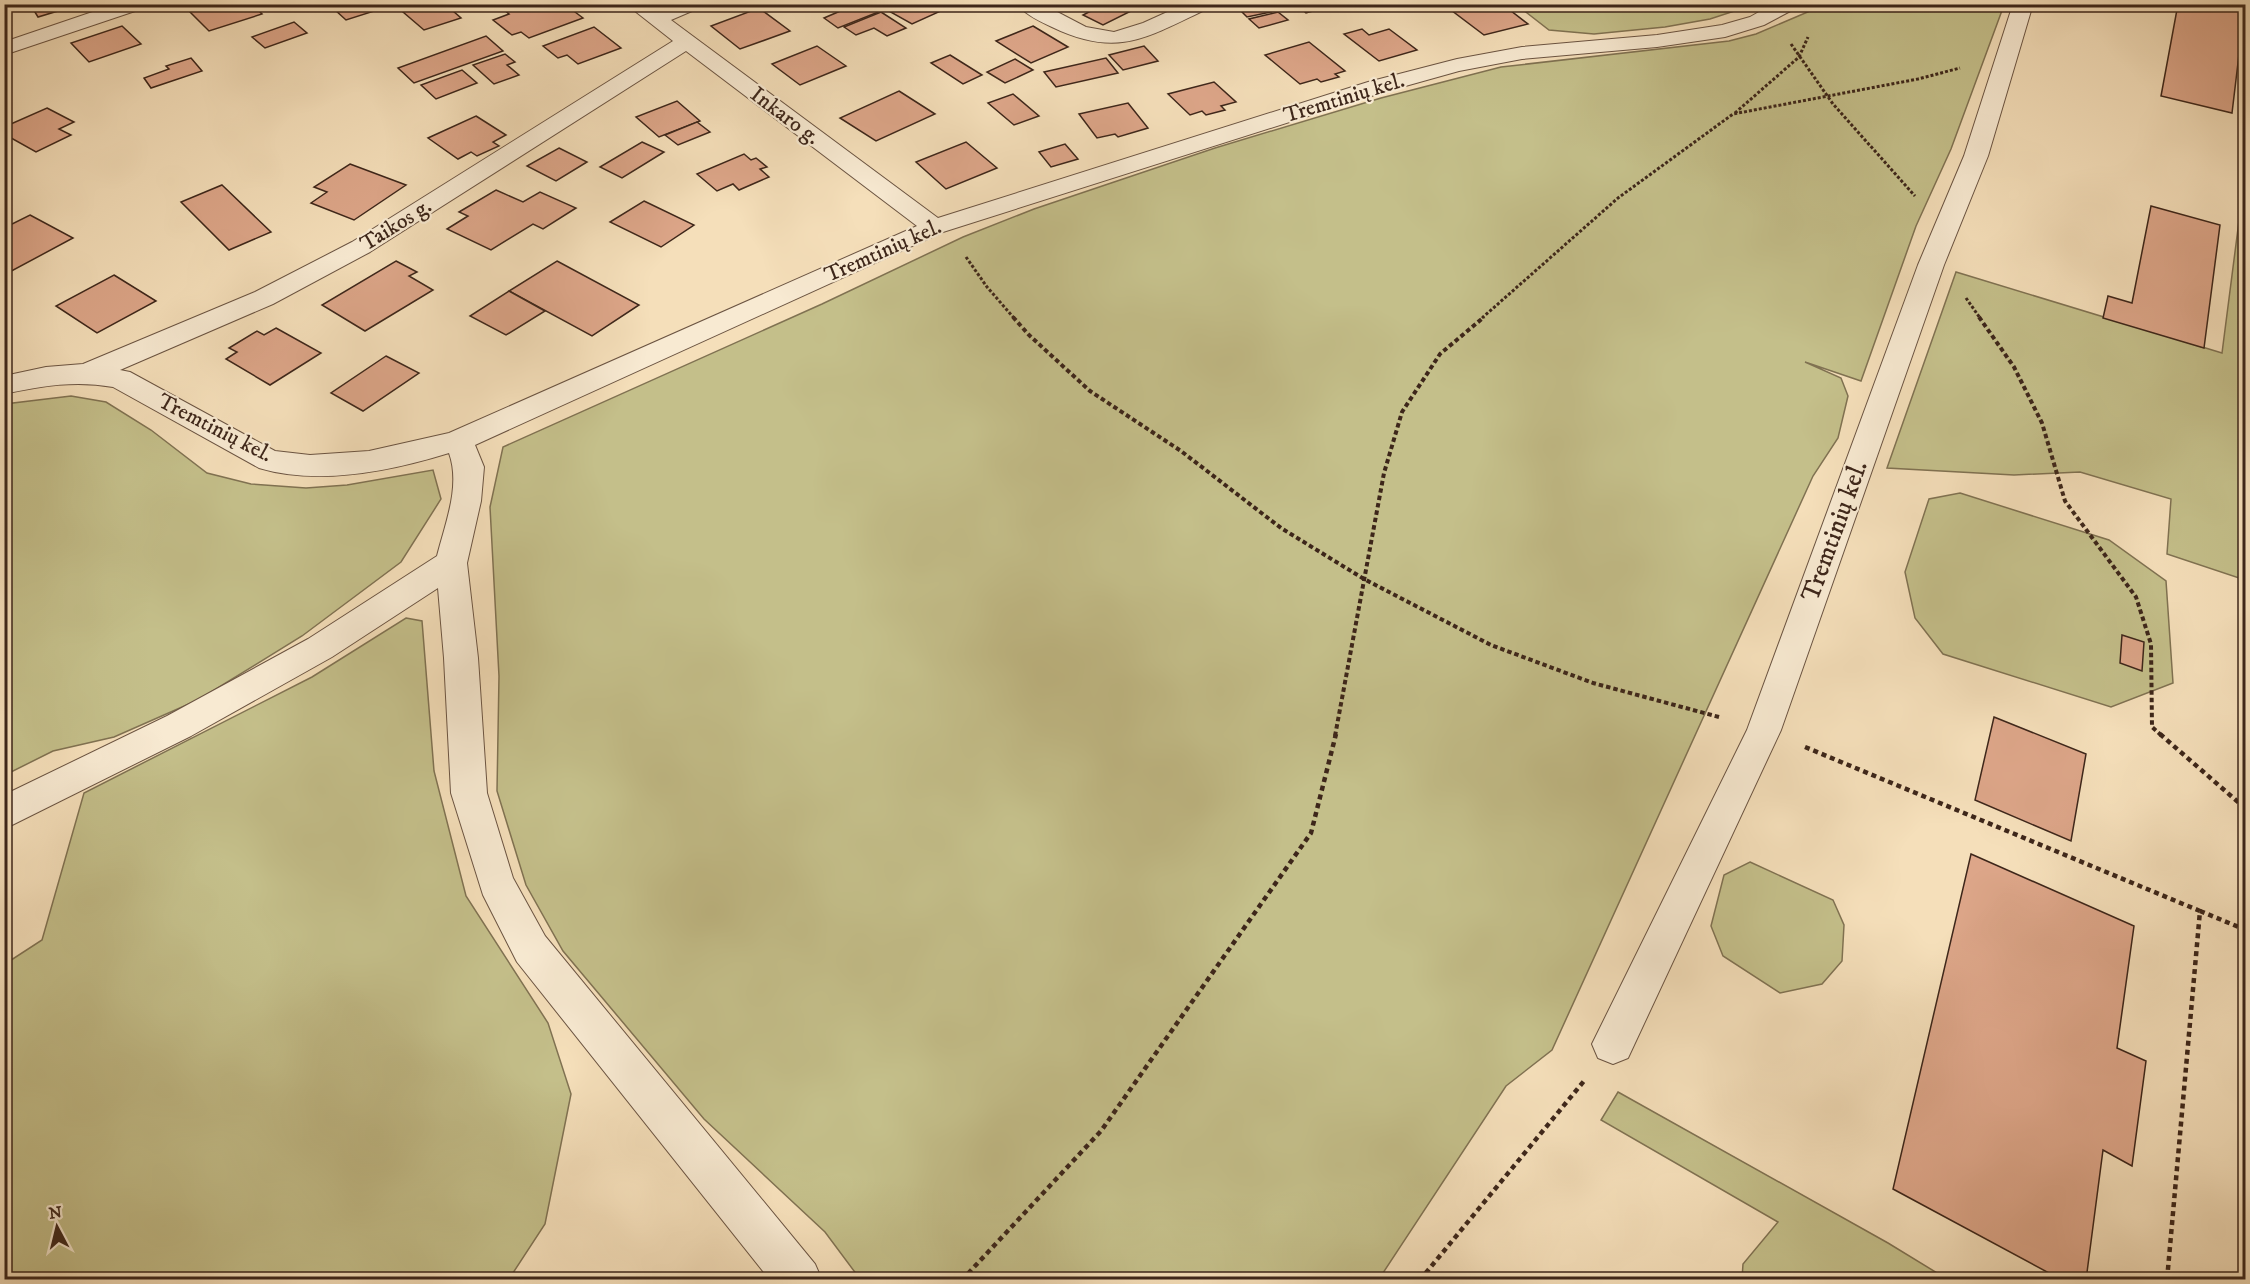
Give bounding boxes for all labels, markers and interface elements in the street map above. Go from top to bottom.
street label: Tremtinių kel. [1280,67,1408,129]
street label: Inkaro g. [745,81,825,151]
street label: Taikos g. [355,193,437,257]
street label: Tremtinių kel. [820,213,946,289]
street label: Tremtinių kel. [153,388,277,468]
street label: Tremtinių kel. [1794,456,1876,606]
north arrow [27,1197,87,1257]
text: N [48,1202,63,1224]

